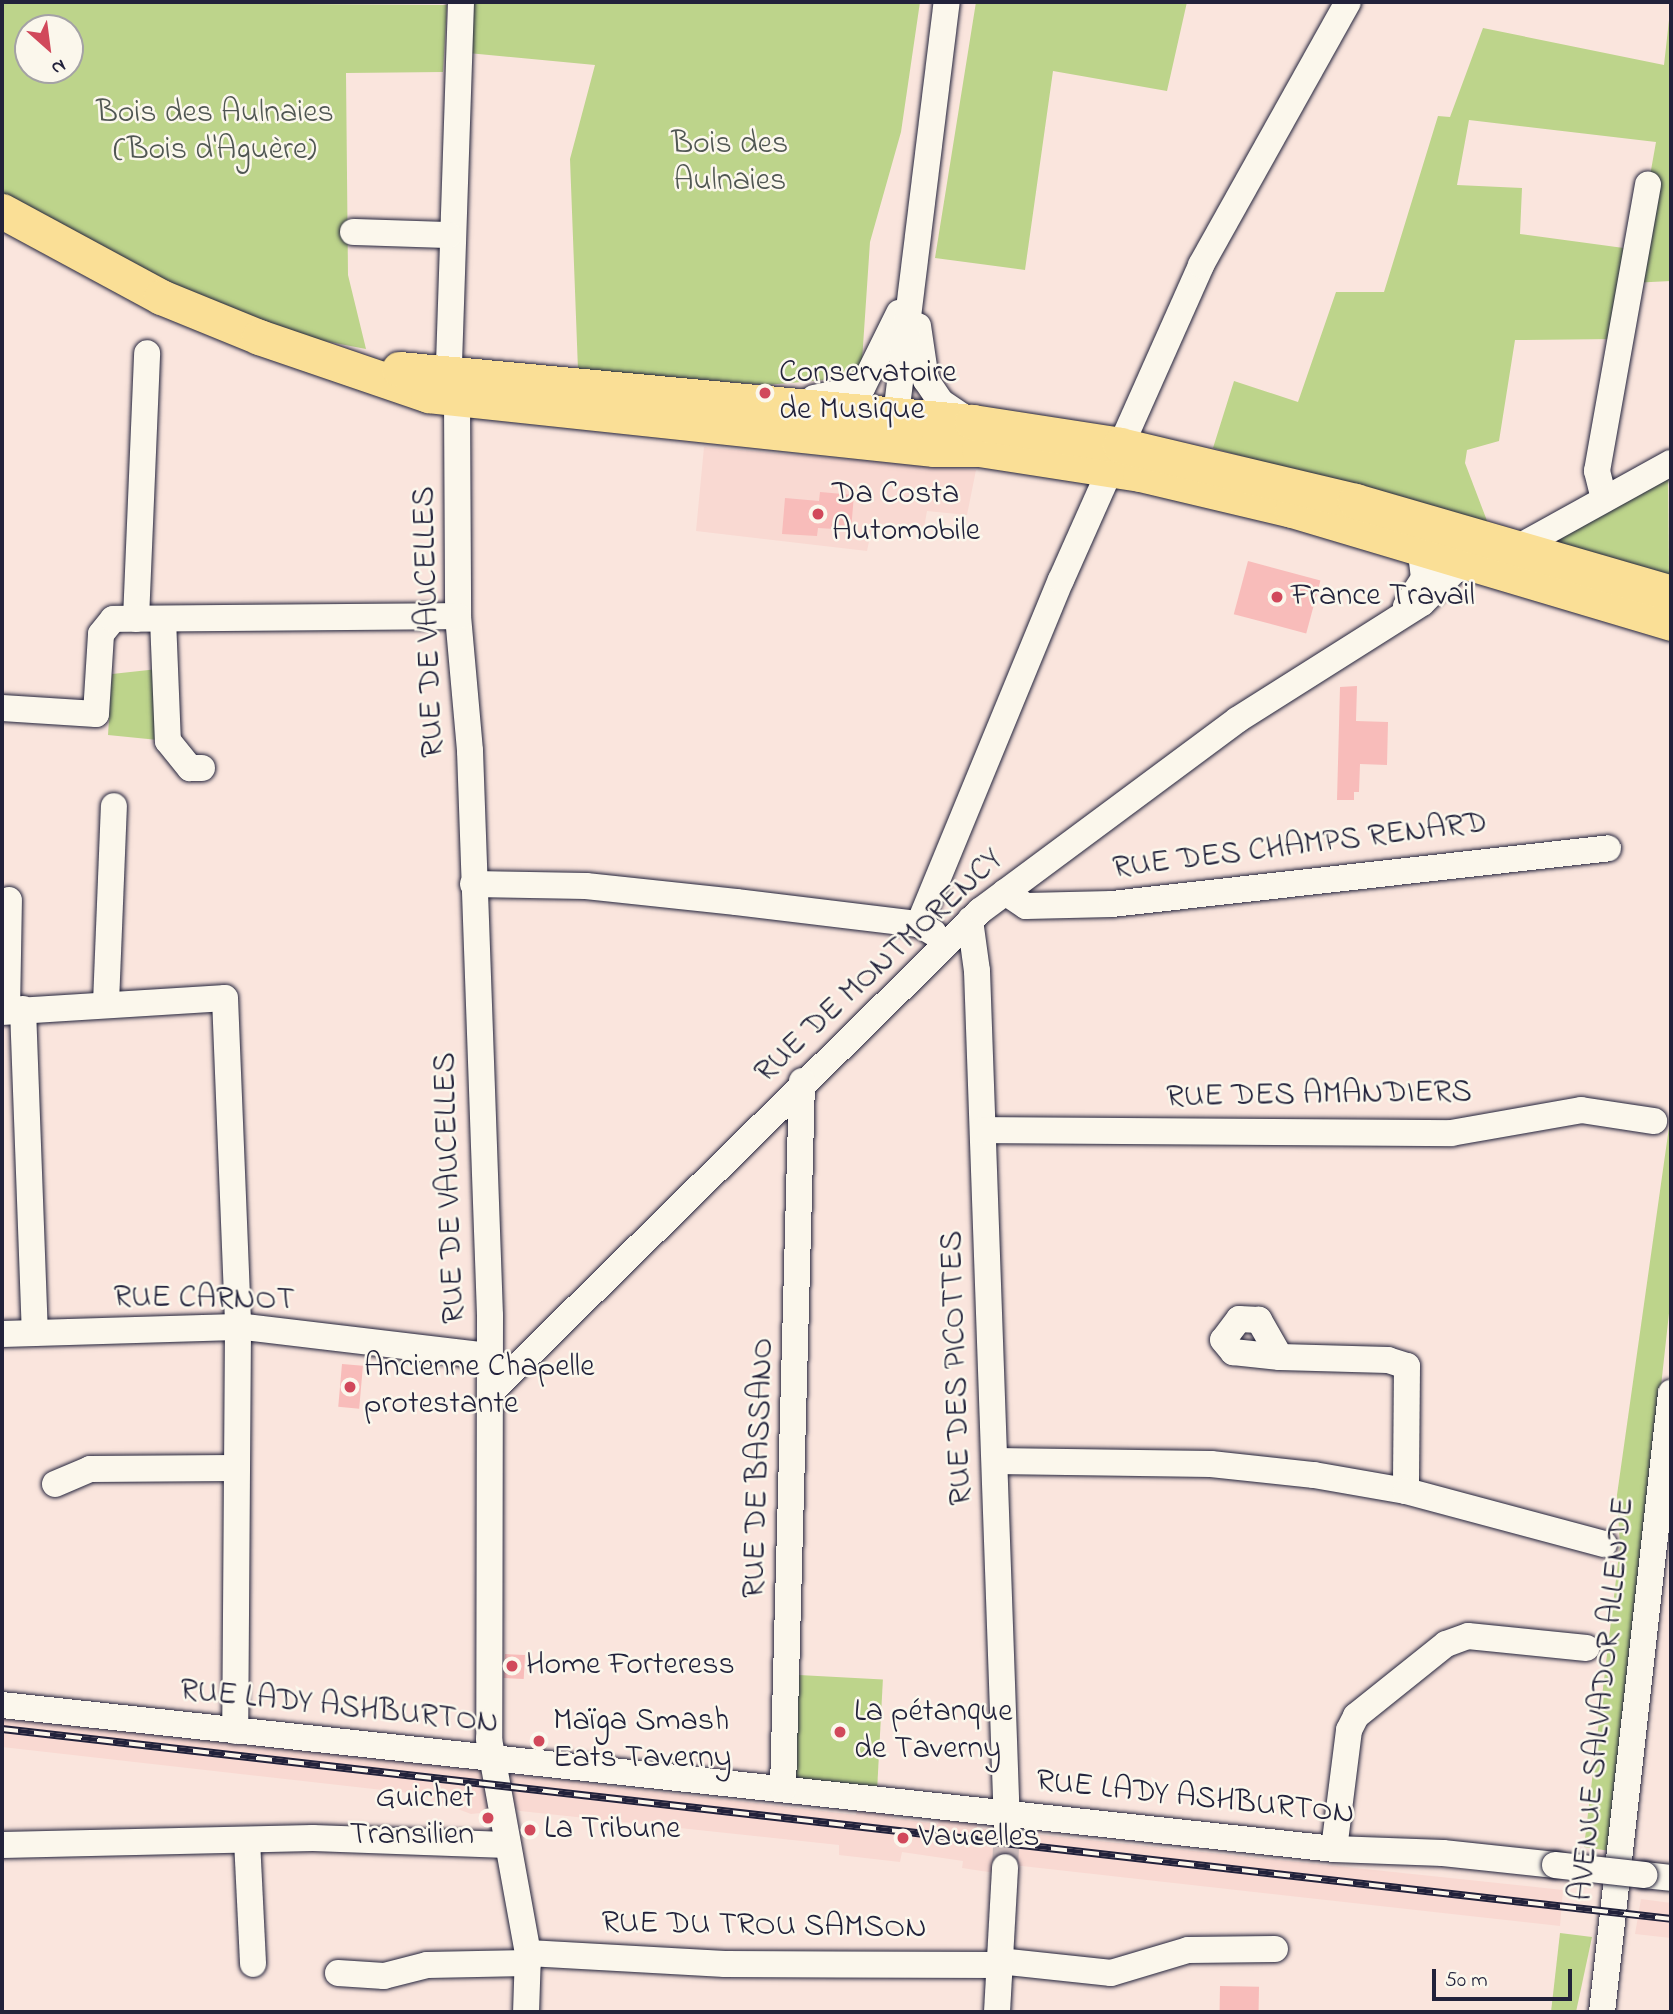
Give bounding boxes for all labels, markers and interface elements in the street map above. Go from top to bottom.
north arrow [14,14,84,84]
text: N [46,51,70,81]
park label: Bois des Aulnaies (Bois d'Aguère) [96,96,334,171]
park label: Bois des Aulnaies [672,127,788,202]
place label: Conservatoire de Musique [779,356,957,431]
marker: Conservatoire de Musique [757,385,773,401]
place label: Da Costa Automobile [832,477,980,552]
street label: RUE DE VAUCELLES [406,486,454,758]
marker: Da Costa Automobile [810,506,826,522]
place label: France Travail [1291,578,1475,616]
marker: France Travail [1269,589,1285,605]
street label: RUE DES CHAMPS RENARD [1111,805,1489,889]
street label: RUE DE MONTMORENCY [748,842,1012,1092]
street label: RUE DE VAUCELLES [427,1052,475,1324]
street label: RUE DES AMANDIERS [1166,1074,1472,1118]
street label: RUE DES PICOTTES [934,1230,982,1506]
street label: RUE CARNOT [113,1279,295,1321]
street label: RUE DE BASSANO [736,1337,784,1599]
place label: Ancienne Chapelle protestante [364,1350,595,1425]
marker: Ancienne Chapelle protestante [342,1379,358,1395]
street label: AVENUE SALVADOR ALLENDE [1564,1495,1644,1903]
place label: Home Forteress [526,1647,735,1685]
marker: Home Forteress [504,1658,520,1674]
street label: RUE LADY ASHBURTON [178,1672,500,1744]
place label: La pétanque de Taverny [854,1695,1013,1770]
place label: Maïga Smash Eats Taverny [553,1704,731,1779]
marker: La pétanque de Taverny [832,1724,848,1740]
marker: Maïga Smash Eats Taverny [531,1733,547,1749]
street label: RUE LADY ASHBURTON [1034,1763,1356,1835]
place label: Guichet Transilien [349,1781,474,1856]
marker: Guichet Transilien [480,1810,496,1826]
place label: La Tribune [544,1811,680,1849]
place label: Vaucelles [919,1819,1039,1857]
marker: La Tribune [522,1822,538,1838]
marker: Vaucelles [893,1828,913,1848]
street label: RUE DU TROU SAMSON [601,1905,927,1949]
scale bar [1435,1954,1575,1998]
text: 50 m [1445,1966,1488,1996]

